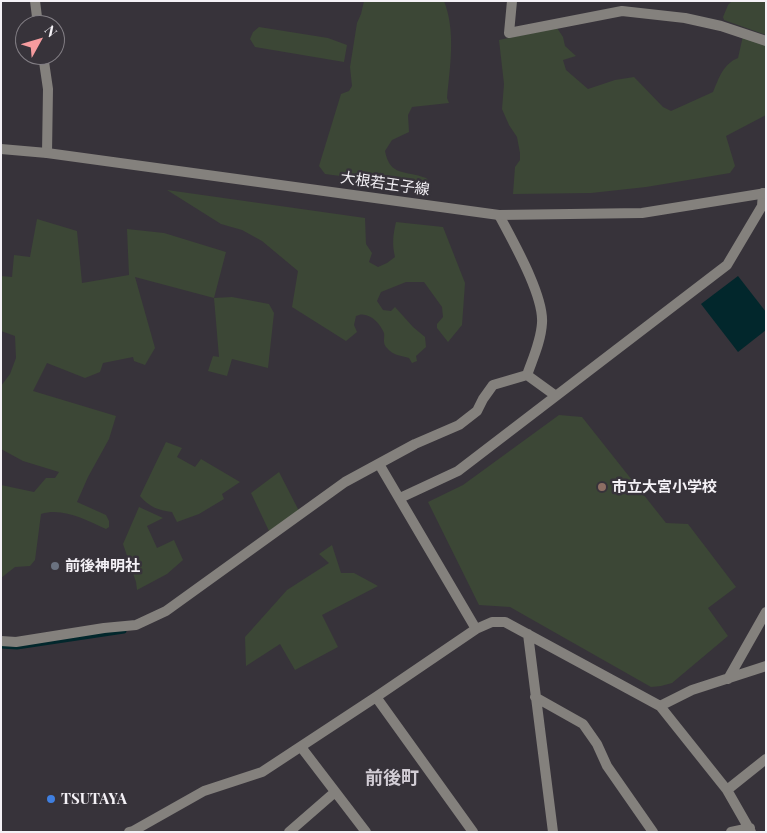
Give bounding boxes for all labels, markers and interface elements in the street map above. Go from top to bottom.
north arrow [15,15,65,65]
text: N [41,21,62,41]
street label: 大根若王子線 [339,169,431,199]
place label: 市立大宮小学校 [612,478,717,496]
marker: 市立大宮小学校 [596,481,608,493]
place label: 前後神明社 [65,557,140,575]
marker: 前後神明社 [49,560,61,572]
district label: 前後町 [365,767,419,789]
place label: TSUTAYA [61,790,127,808]
marker: TSUTAYA [45,793,57,805]

